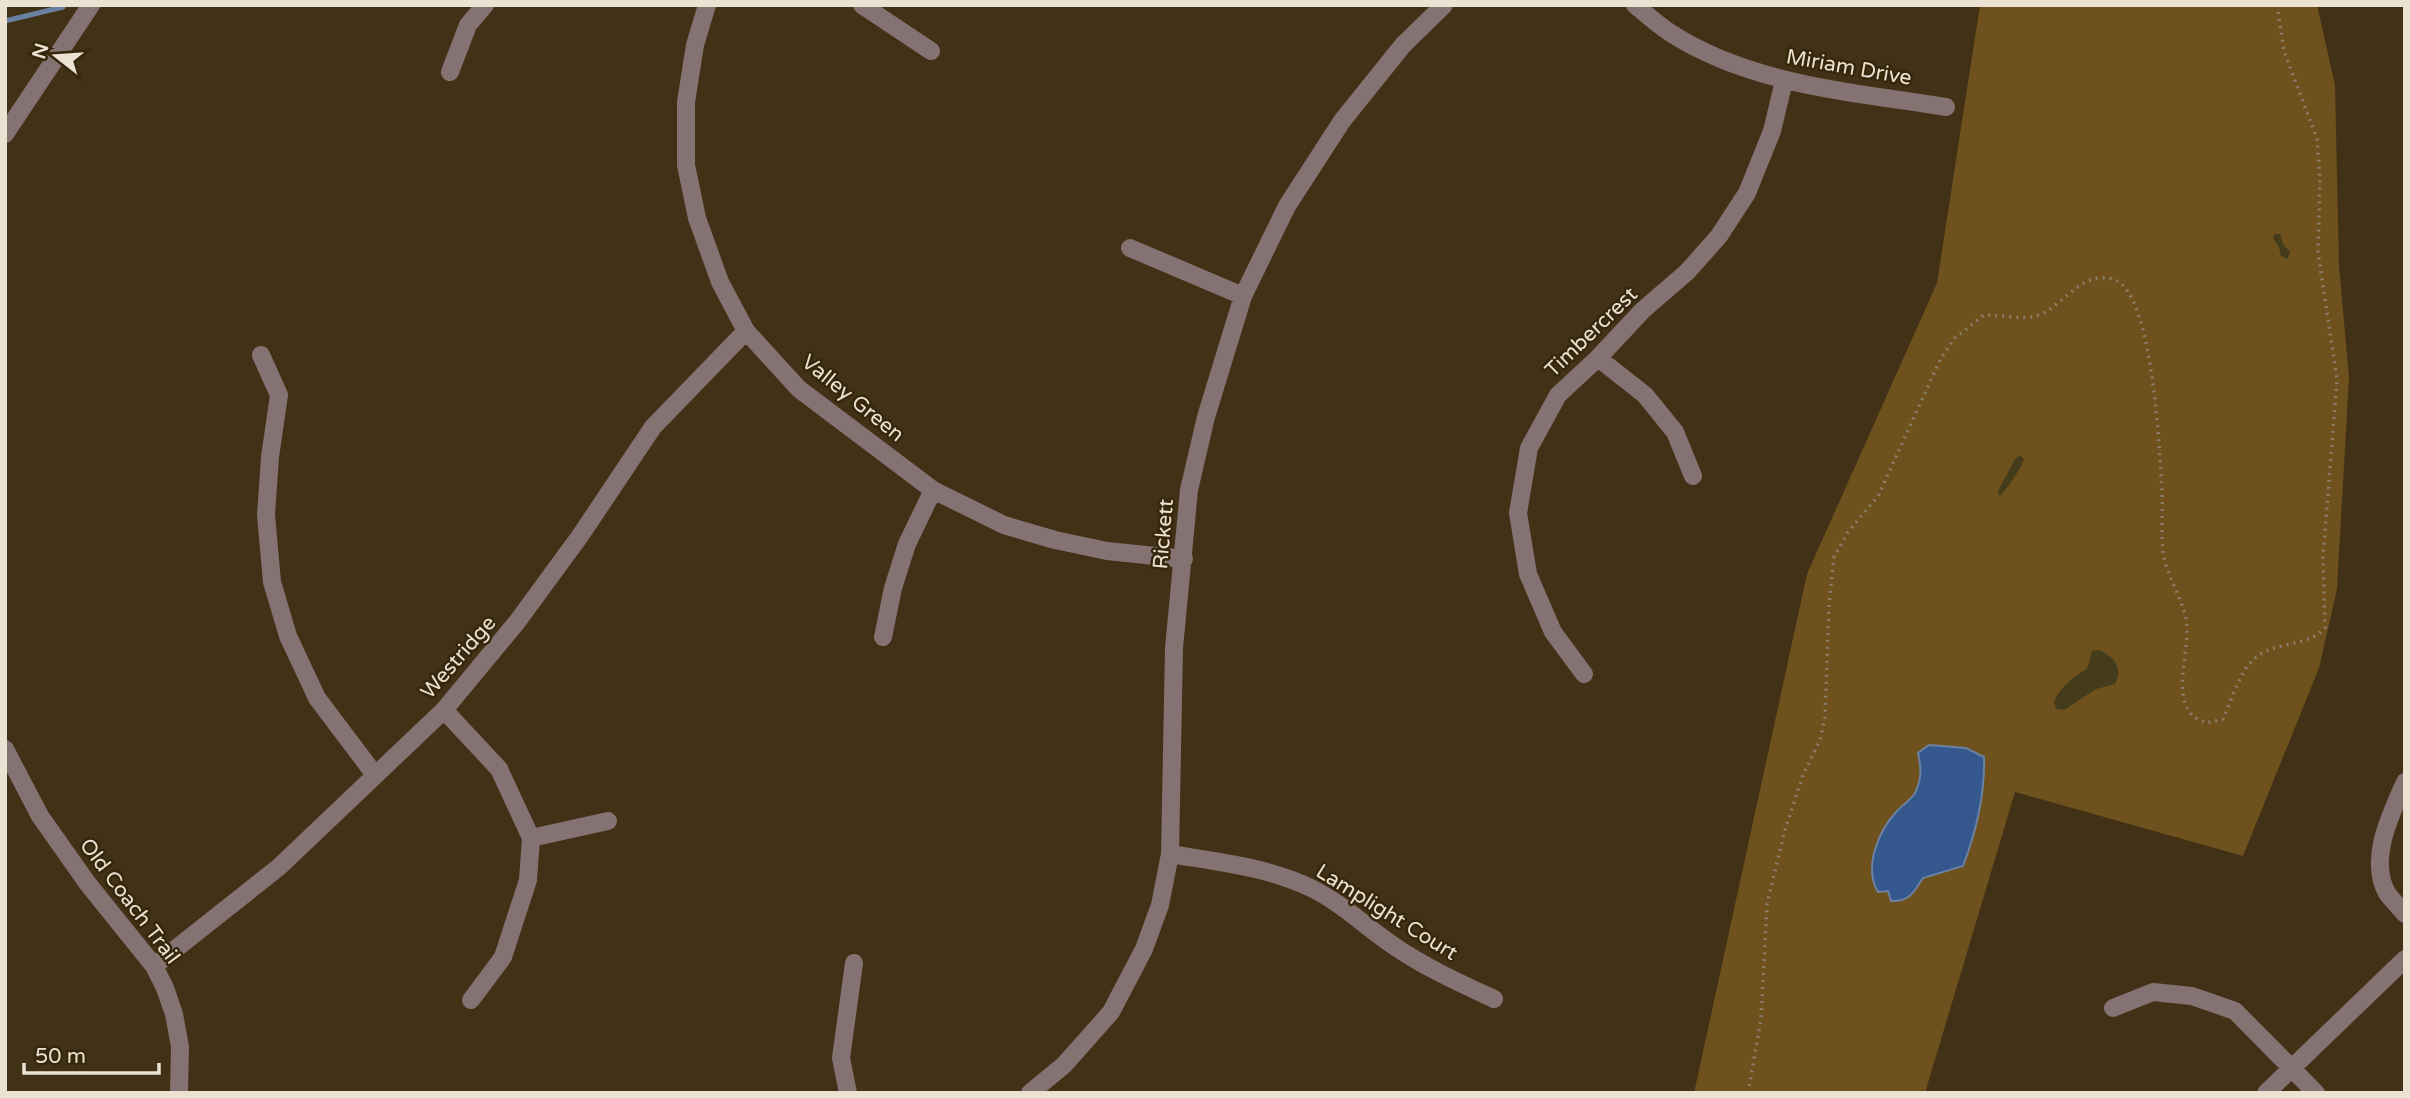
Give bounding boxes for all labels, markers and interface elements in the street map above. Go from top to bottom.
north arrow [21,21,91,91]
text: N [28,41,53,62]
street label: Miriam Drive [1784,44,1914,91]
street label: Timbercrest [1540,282,1643,383]
street label: Valley Green [796,350,909,447]
street label: Rickett [1148,498,1179,570]
street label: Westridge [416,611,501,704]
street label: Old Coach Trail [74,834,185,969]
street label: Lamplight Court [1311,859,1462,966]
scale bar [24,1032,159,1076]
text: 50 m [35,1044,86,1069]

